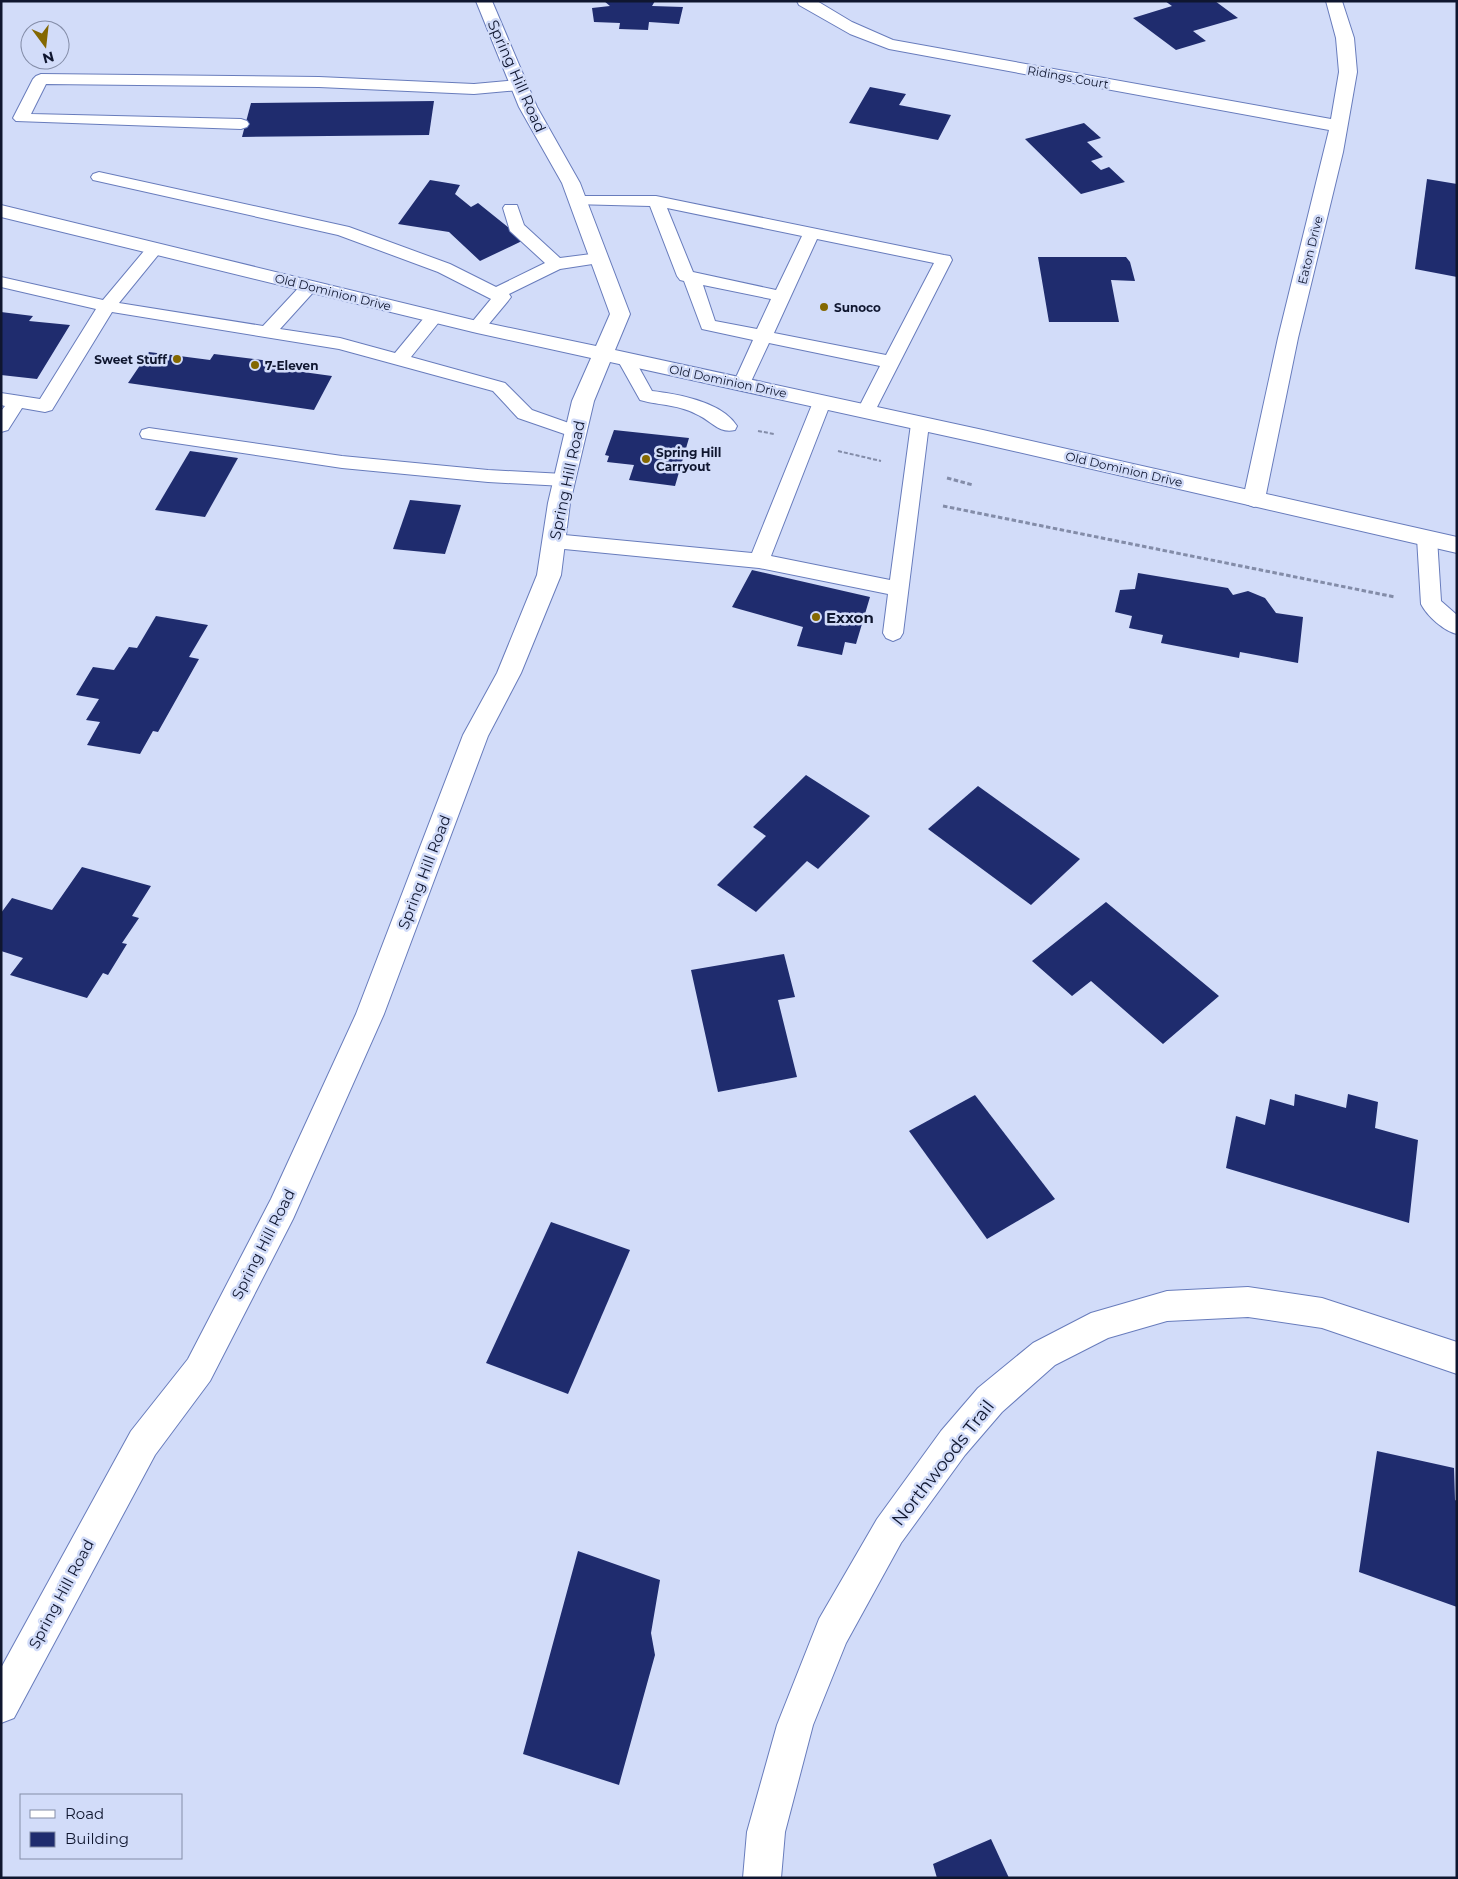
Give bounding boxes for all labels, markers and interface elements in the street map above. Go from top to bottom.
street label: Spring Hill Road [484,17,550,135]
north arrow [20,20,70,70]
text: N [41,47,56,68]
street label: Ridings Court [1026,62,1110,92]
street label: Eaton Drive [1294,214,1326,286]
street label: Old Dominion Drive [273,270,393,314]
place label: Sunoco [834,300,881,315]
marker: Sunoco [818,301,830,313]
place label: Sweet Stuff [94,352,168,367]
marker: Sweet Stuff [171,353,183,365]
place label: 7-Eleven [265,358,318,373]
marker: 7-Eleven [249,359,261,371]
street label: Old Dominion Drive [668,361,788,401]
street label: Spring Hill Road [545,419,589,541]
place label: Spring Hill Carryout [656,445,721,474]
street label: Old Dominion Drive [1064,448,1184,490]
marker: Spring Hill Carryout [640,453,652,465]
place label: Exxon [826,608,874,627]
marker: Exxon [810,611,822,623]
street label: Spring Hill Road [393,812,455,932]
street label: Spring Hill Road [227,1186,299,1302]
street label: Northwoods Trail [887,1396,999,1530]
street label: Spring Hill Road [24,1536,98,1652]
legend [20,1794,182,1859]
text: Road [65,1804,104,1823]
text: Building [65,1829,129,1848]

